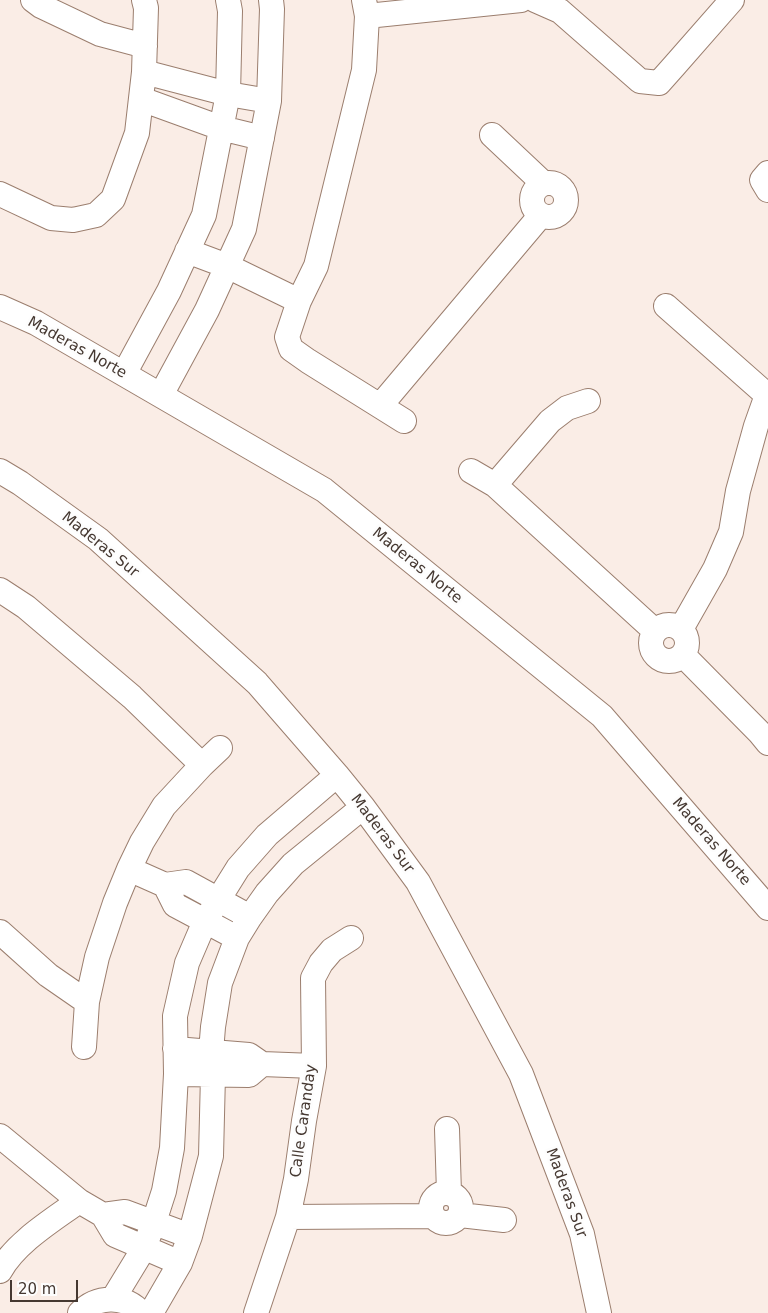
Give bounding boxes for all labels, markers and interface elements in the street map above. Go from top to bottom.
street label: Maderas Norte [24,313,130,383]
street label: Maderas Sur [58,508,142,582]
street label: Maderas Norte [368,524,466,608]
street label: Maderas Sur [347,791,417,877]
street label: Maderas Norte [668,794,754,890]
street label: Calle Caranday [287,1063,321,1179]
street label: Maderas Sur [541,1146,591,1240]
scale bar [12,1270,80,1302]
text: 20 m [18,1280,56,1298]

